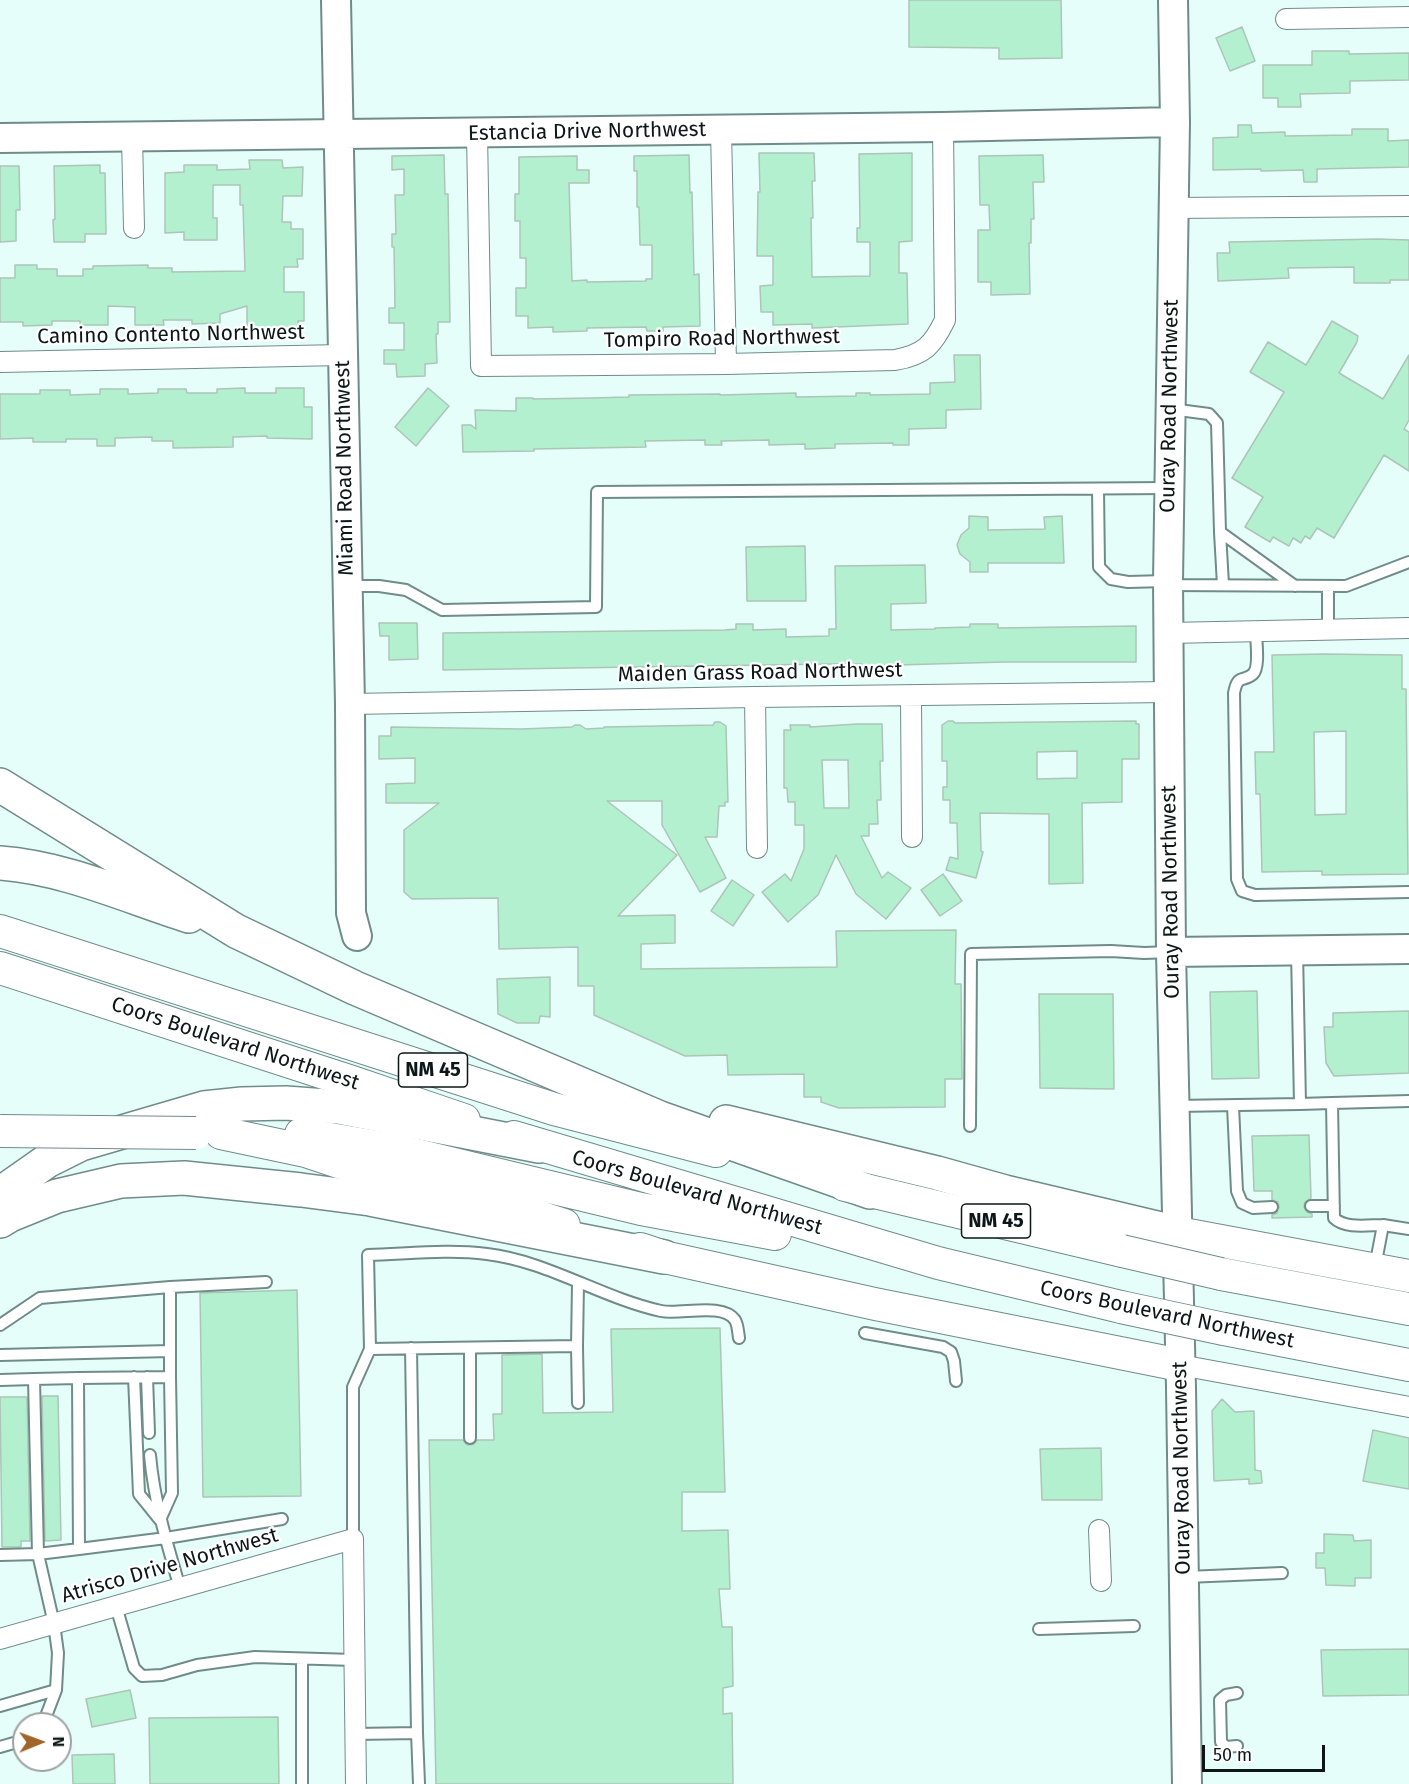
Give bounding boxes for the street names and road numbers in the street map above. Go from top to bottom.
street label: Estancia Drive Northwest [468,117,706,147]
street label: Ouray Road Northwest [1156,299,1184,513]
street label: Camino Contento Northwest [37,320,305,350]
street label: Tompiro Road Northwest [604,324,840,354]
street label: Miami Road Northwest [331,360,359,576]
street label: Maiden Grass Road Northwest [617,658,903,688]
street label: Ouray Road Northwest [1157,785,1185,999]
street label: Coors Boulevard Northwest [108,992,362,1096]
road number: NM 45 [398,1053,468,1087]
street label: Coors Boulevard Northwest [569,1145,825,1241]
road number: NM 45 [962,1204,1030,1238]
street label: Coors Boulevard Northwest [1038,1276,1296,1354]
street label: Ouray Road Northwest [1168,1361,1196,1575]
street label: Atrisco Drive Northwest [59,1523,281,1609]

